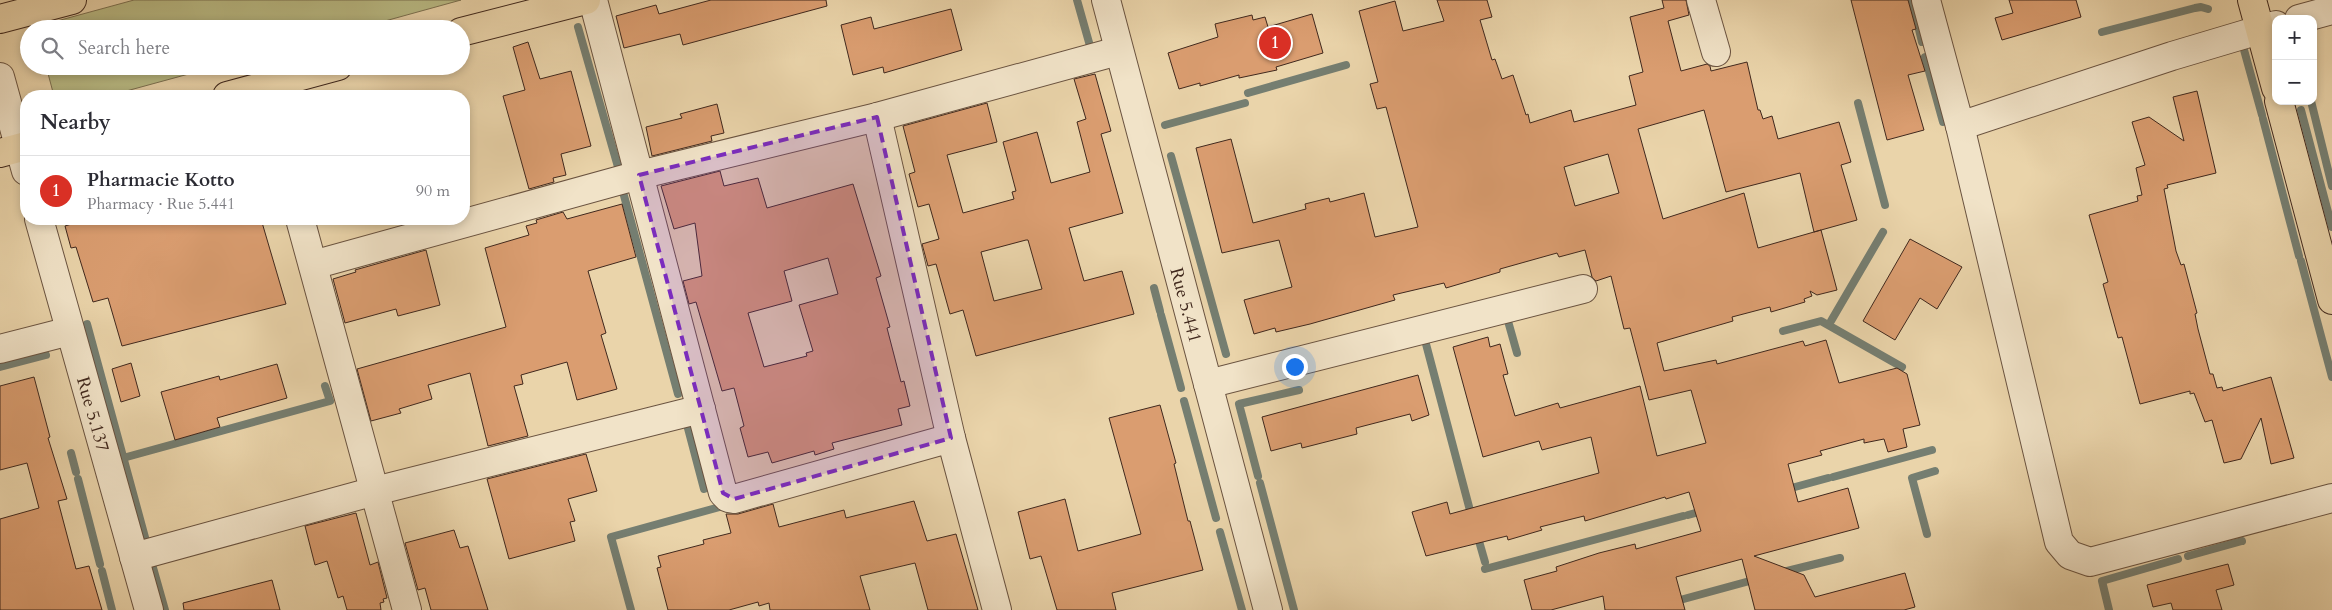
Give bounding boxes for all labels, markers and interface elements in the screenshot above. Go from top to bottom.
map controls [2272,15,2317,105]
button: + [2272,15,2317,60]
search box [20,20,470,75]
pin: 1 [1259,24,1291,62]
icon: search [38,34,66,62]
text: Search here [78,35,170,61]
button: − [2272,60,2317,105]
text: Nearby [40,108,111,137]
text: Pharmacie Kotto [87,167,235,193]
text: 1 [52,180,60,202]
text: 90 m [416,180,450,202]
text: Pharmacy · Rue 5.441 [87,193,235,215]
street label: Rue 5.441 [1164,265,1208,345]
your location [1282,354,1308,380]
street label: Rue 5.137 [70,374,115,455]

